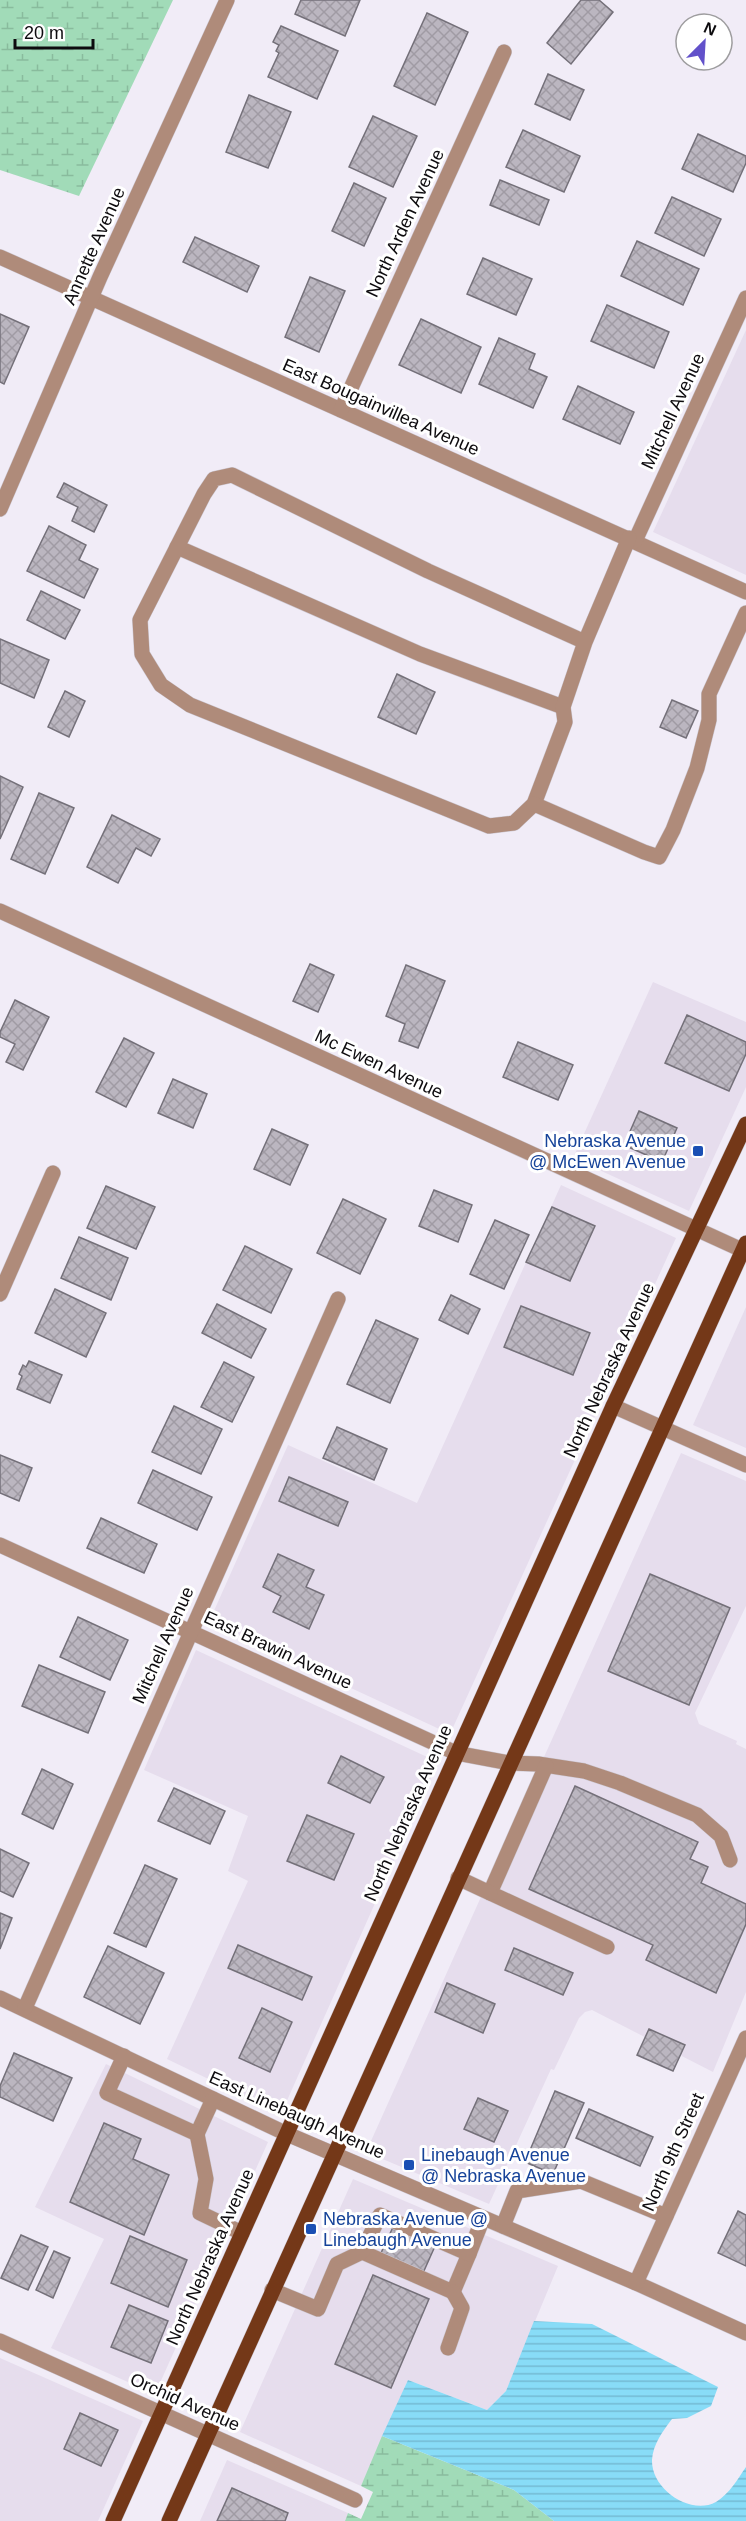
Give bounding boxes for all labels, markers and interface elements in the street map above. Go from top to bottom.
scale bar [15,12,93,50]
north arrow [674,12,734,72]
text: N [701,19,719,39]
text: 20 m [24,23,64,43]
street label: North Arden Avenue [362,146,448,300]
street label: Annette Avenue [59,184,129,308]
street label: Mitchell Avenue [637,350,709,472]
street label: East Bougainvillea Avenue [280,355,482,459]
street label: Mc Ewen Avenue [312,1026,446,1102]
place label: Nebraska Avenue @ McEwen Avenue [529,1131,686,1172]
marker: Nebraska Avenue @ McEwen Avenue [691,1144,705,1158]
street label: North Nebraska Avenue [560,1279,658,1461]
street label: Mitchell Avenue [128,1583,198,1707]
street label: East Brawin Avenue [201,1607,355,1693]
street label: North Nebraska Avenue [360,1722,456,1904]
street label: East Linebaugh Avenue [206,2067,388,2163]
street label: North 9th Street [638,2090,708,2214]
place label: Linebaugh Avenue @ Nebraska Avenue [421,2145,586,2186]
marker: Linebaugh Avenue @ Nebraska Avenue [402,2158,416,2172]
street label: North Nebraska Avenue [162,2166,258,2348]
place label: Nebraska Avenue @ Linebaugh Avenue [323,2209,488,2250]
marker: Nebraska Avenue @ Linebaugh Avenue [304,2222,318,2236]
street label: Orchid Avenue [127,2369,243,2435]

